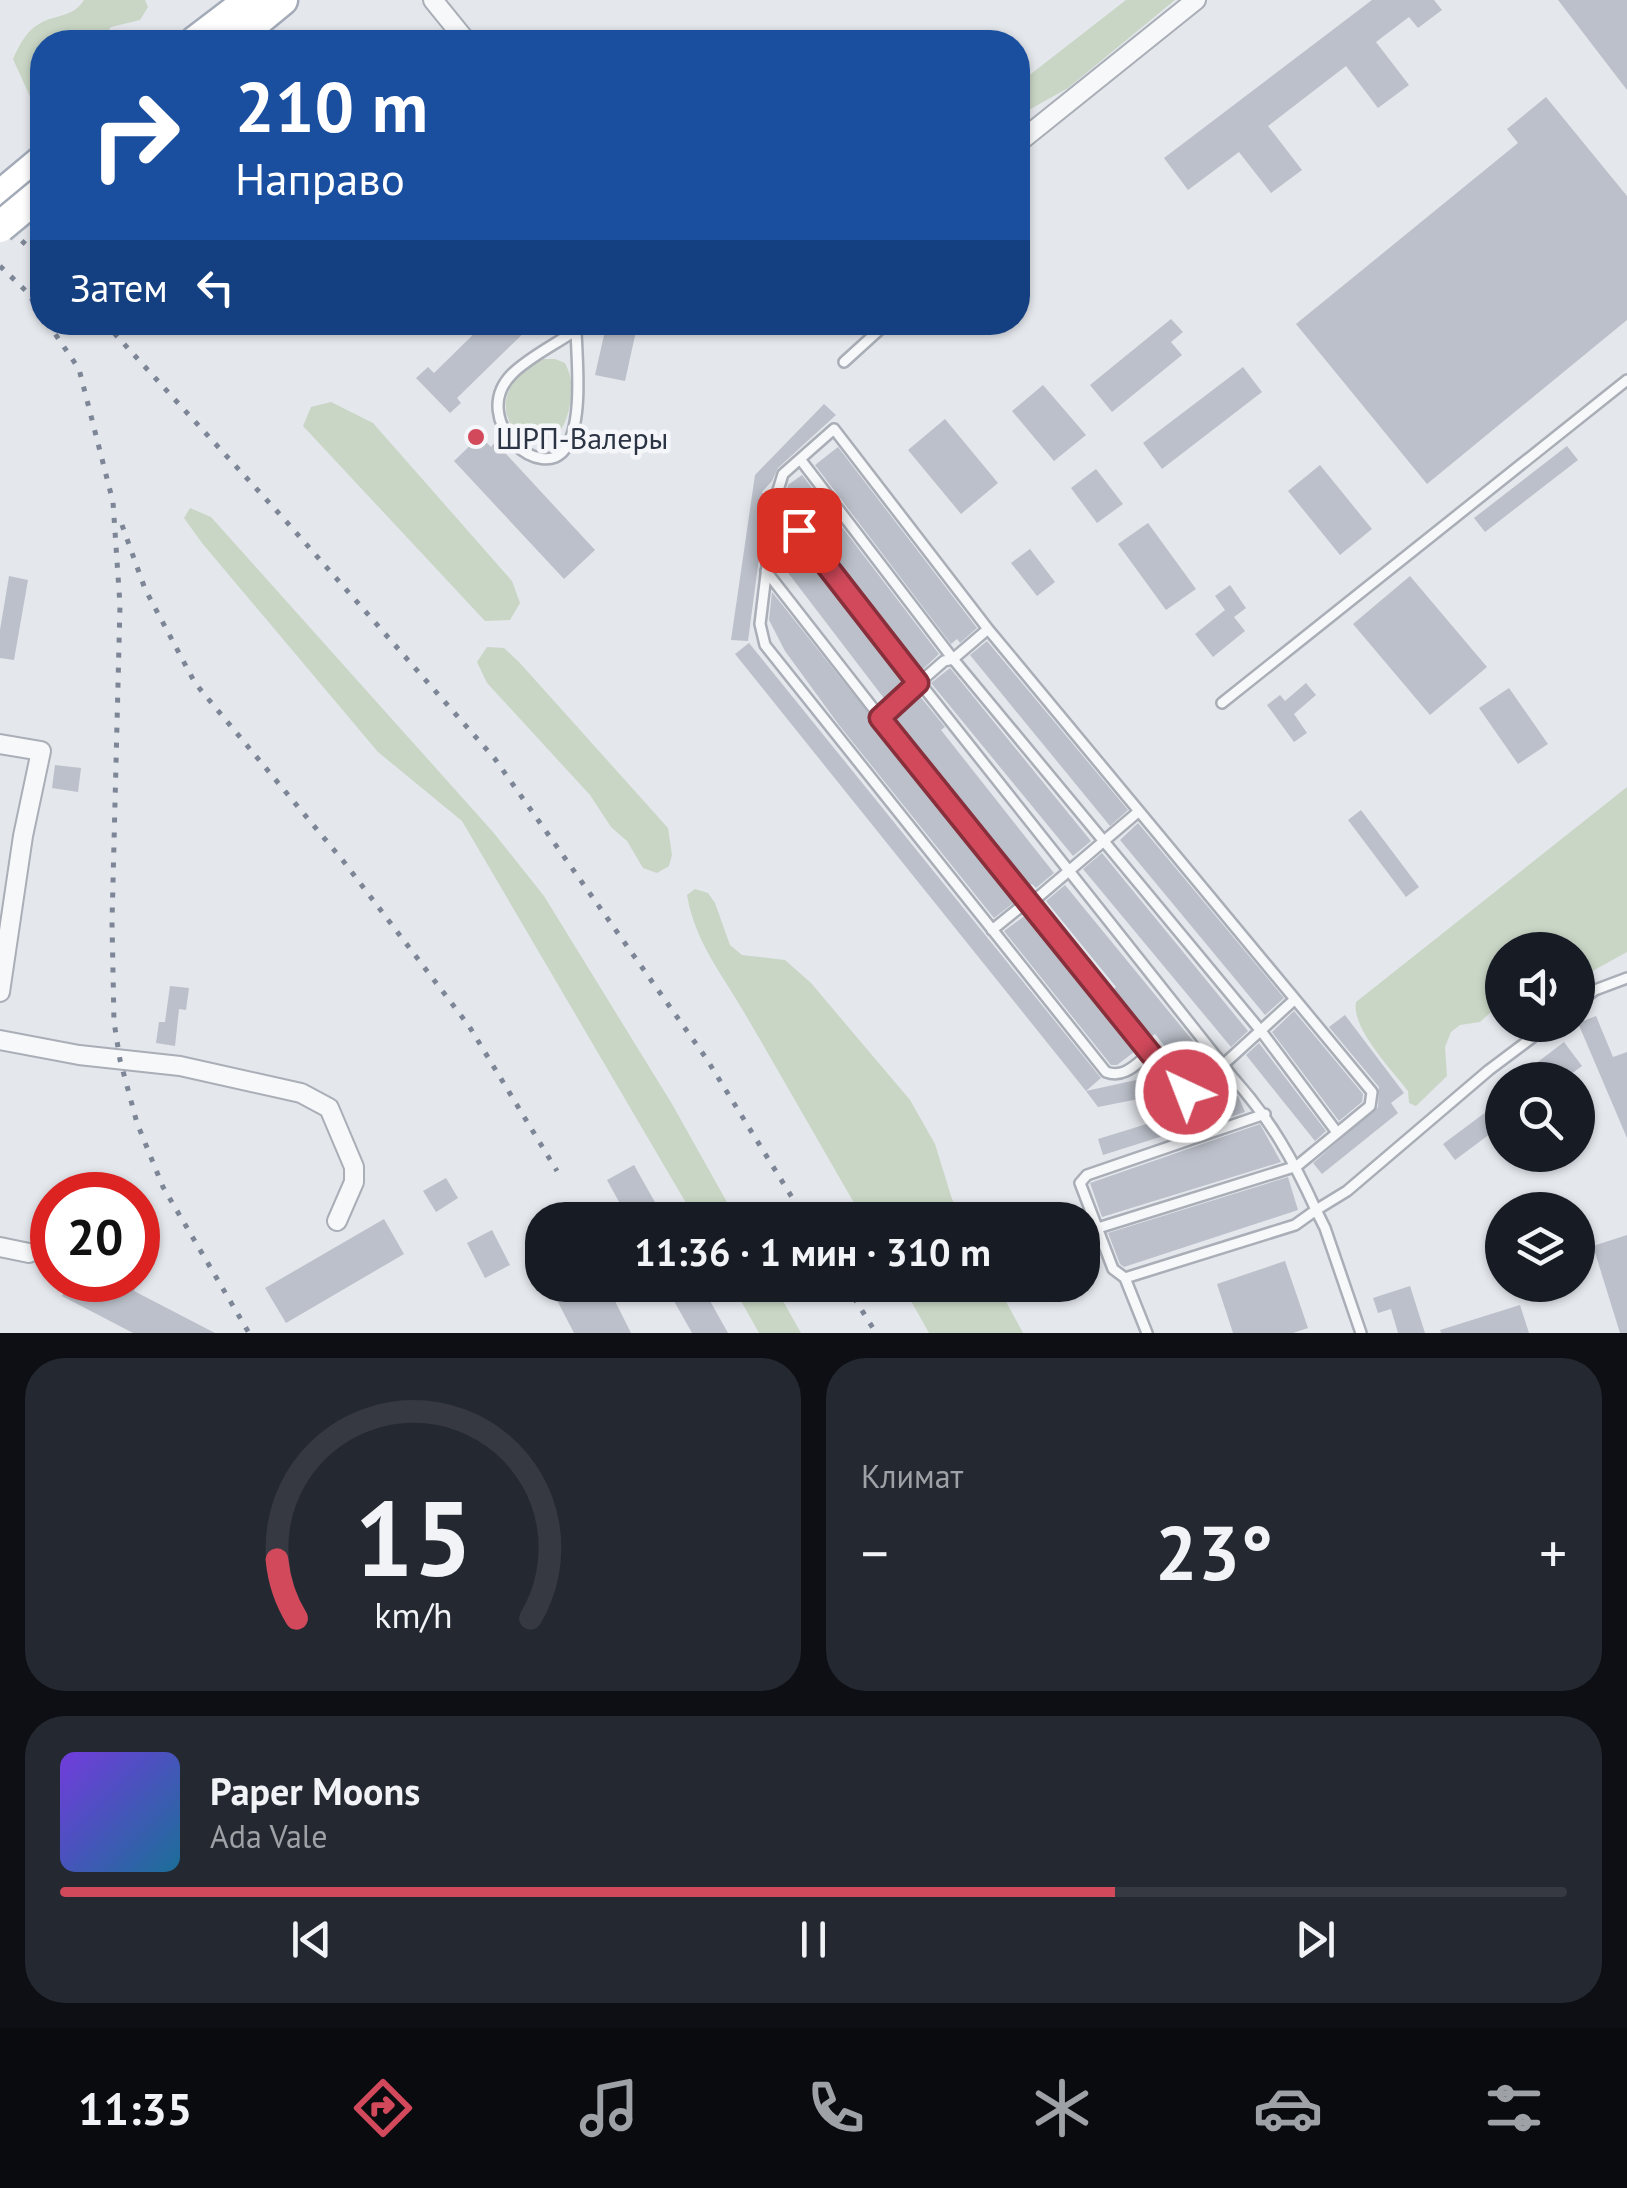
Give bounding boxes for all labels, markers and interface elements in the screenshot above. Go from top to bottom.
text: 210 m [235,61,428,151]
icon: right [70,70,200,200]
text: Направо [235,149,405,207]
icon: left [188,260,243,315]
text: Затем [70,263,168,312]
place label: ШРП-Валеры [496,418,668,457]
marker: ШРП-Валеры [465,426,487,448]
pin [757,488,842,573]
icon: arrive [772,503,827,558]
map controls [1485,932,1595,1302]
button: sound [1485,932,1595,1042]
position arrow [1134,1040,1238,1144]
button: search [1485,1062,1595,1172]
speed limit sign: 20 [30,1172,160,1302]
button: layers [1485,1192,1595,1302]
text: 11:36 · 1 мин · 310 m [634,1227,991,1276]
text: Климат [861,1455,963,1497]
text: 15 [354,1470,472,1605]
text: 23° [1155,1504,1273,1601]
text: − [861,1517,889,1588]
text: + [1539,1517,1567,1588]
text: km/h [374,1592,452,1638]
text: Paper Moons [210,1766,420,1815]
text: Ada Vale [210,1815,327,1857]
icon: previous [284,1912,339,1967]
icon: pause [786,1912,841,1967]
icon: next [1288,1912,1343,1967]
icon: directions [348,2073,418,2143]
icon: music [574,2073,644,2143]
icon: phone [801,2073,871,2143]
icon: climate [1027,2073,1097,2143]
icon: car [1253,2073,1323,2143]
icon: filters [1479,2073,1549,2143]
text: 11:35 [78,2079,192,2137]

